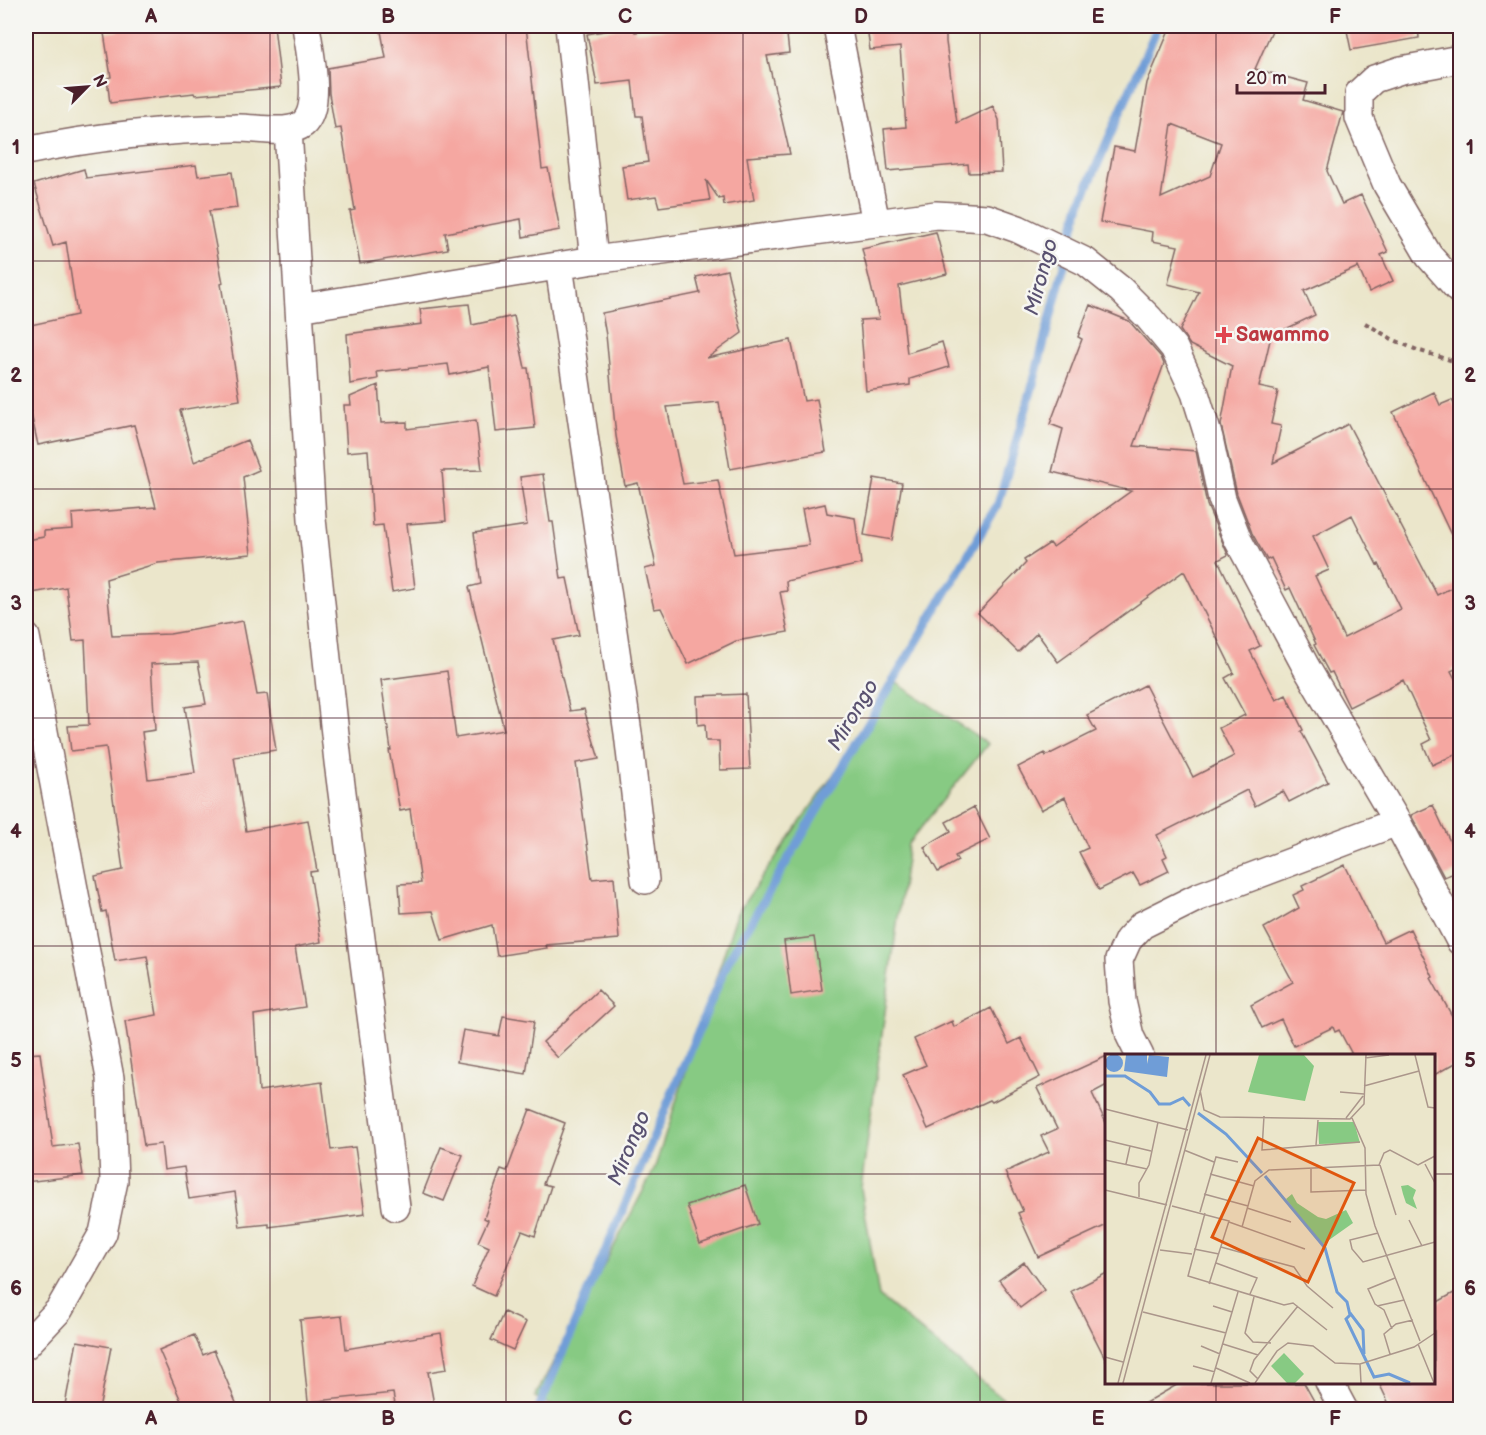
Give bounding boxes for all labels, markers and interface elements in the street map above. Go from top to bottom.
text: A [144,5,158,29]
text: B [381,5,395,29]
text: C [618,5,632,29]
text: D [854,5,868,29]
text: E [1092,5,1105,29]
text: F [1329,5,1341,29]
north arrow [57,57,117,117]
scale bar [1237,57,1326,95]
text: 20 m [1246,68,1287,89]
text: N [88,72,110,91]
text: 1 [12,136,20,160]
text: 1 [1466,136,1474,160]
water label: Mirongo [1019,236,1063,318]
place label: Sawammo [1236,323,1330,347]
marker: Sawammo [1217,328,1231,342]
text: 2 [10,364,22,388]
text: 2 [1464,364,1476,388]
text: 3 [10,592,22,616]
text: 3 [1464,592,1476,616]
water label: Mirongo [822,675,884,755]
text: 4 [10,820,22,844]
text: 4 [1464,820,1476,844]
text: 5 [10,1049,22,1073]
text: 5 [1464,1049,1476,1073]
inset map [1105,1054,1435,1384]
water label: Mirongo [602,1107,656,1189]
text: 6 [10,1277,22,1301]
text: 6 [1464,1277,1476,1301]
text: A [144,1407,158,1431]
text: B [381,1407,395,1431]
text: C [618,1407,632,1431]
text: D [854,1407,868,1431]
text: E [1092,1407,1105,1431]
text: F [1329,1407,1341,1431]

